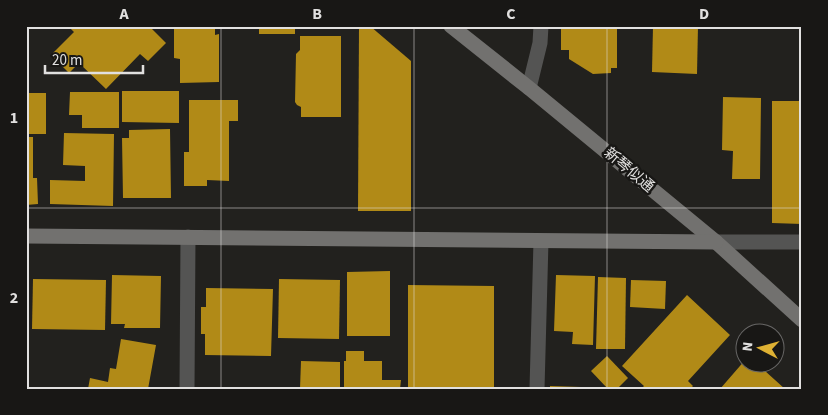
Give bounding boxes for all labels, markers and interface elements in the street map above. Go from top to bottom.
text: A [118,3,129,25]
text: B [312,3,322,25]
text: C [506,3,516,25]
text: D [699,3,709,25]
scale bar [45,42,142,74]
text: 20 m [52,50,82,71]
text: 1 [10,107,18,129]
street label: 新琴似通 [599,143,659,197]
text: 2 [10,287,18,309]
north arrow [736,322,786,372]
text: N [738,341,758,352]

